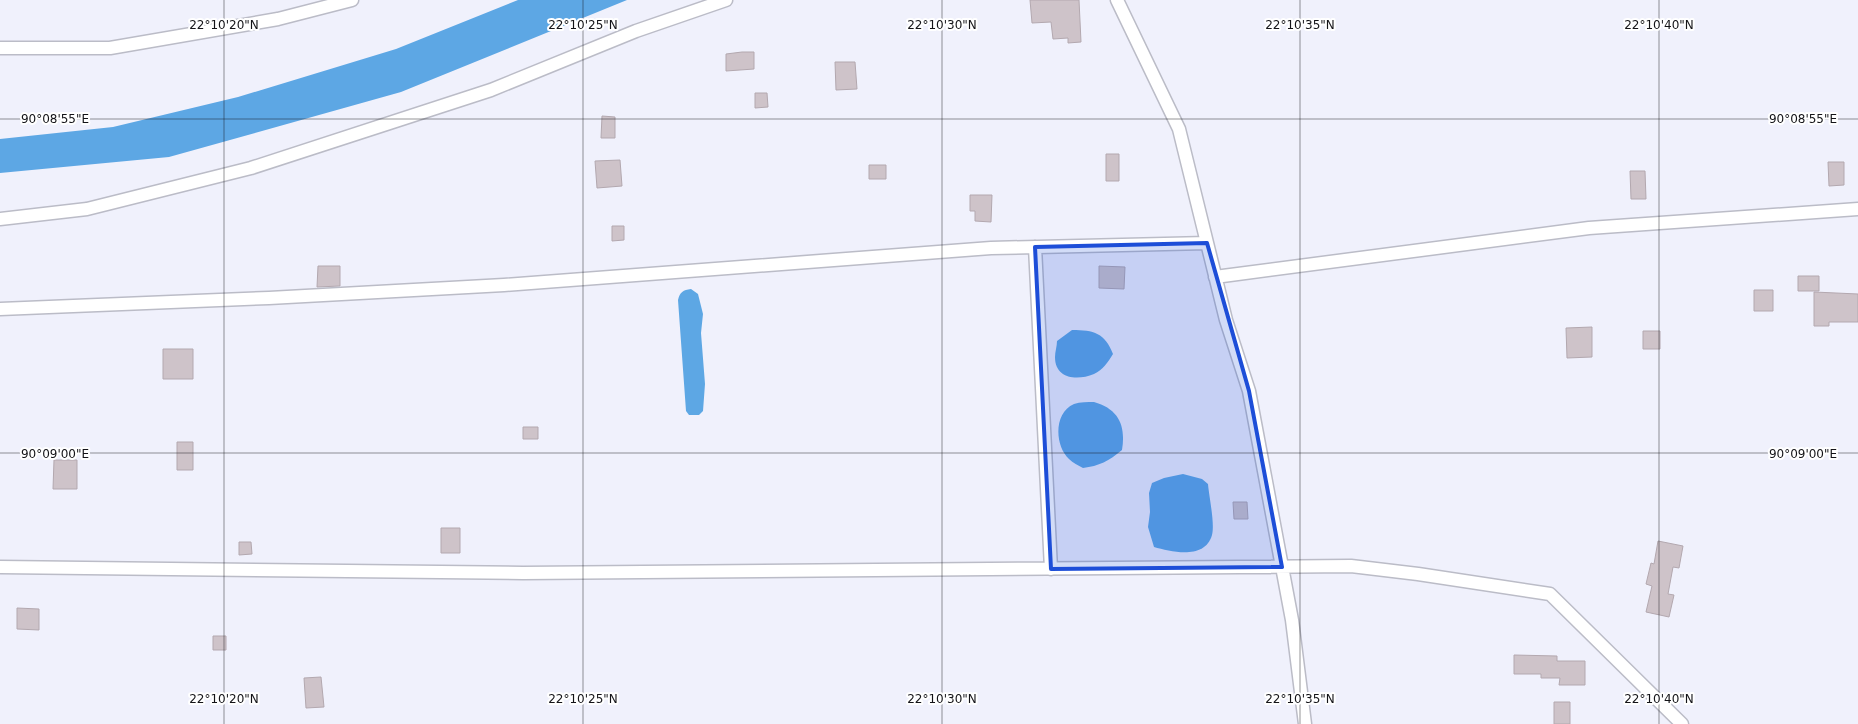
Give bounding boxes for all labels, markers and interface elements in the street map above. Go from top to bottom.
text: 22°10'20"N [189,18,259,32]
text: 22°10'25"N [548,18,618,32]
text: 22°10'30"N [907,18,977,32]
text: 22°10'35"N [1265,18,1335,32]
text: 22°10'40"N [1624,18,1694,32]
text: 90°08'55"E [21,112,89,126]
text: 90°08'55"E [1769,112,1837,126]
text: 90°09'00"E [21,447,89,461]
text: 90°09'00"E [1769,447,1837,461]
text: 22°10'20"N [189,692,259,706]
text: 22°10'25"N [548,692,618,706]
text: 22°10'30"N [907,692,977,706]
text: 22°10'35"N [1265,692,1335,706]
text: 22°10'40"N [1624,692,1694,706]

